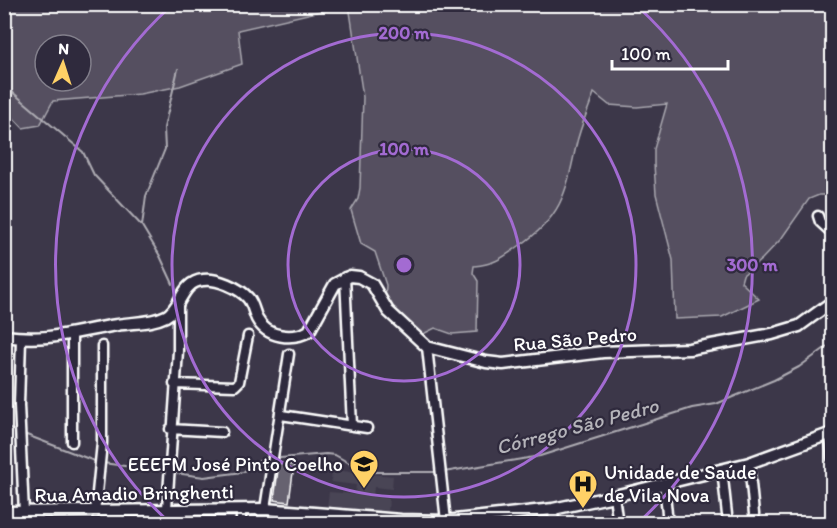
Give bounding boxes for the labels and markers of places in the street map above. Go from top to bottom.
centre of rings [394,255,414,275]
school or university icon: EEEFM José Pinto Coelho [348,448,380,490]
place label: EEEFM José Pinto Coelho [128,452,343,476]
place label: Unidade de Saúde de Vila Nova [604,460,757,507]
hospital icon: Unidade de Saúde de Vila Nova [567,468,599,510]

